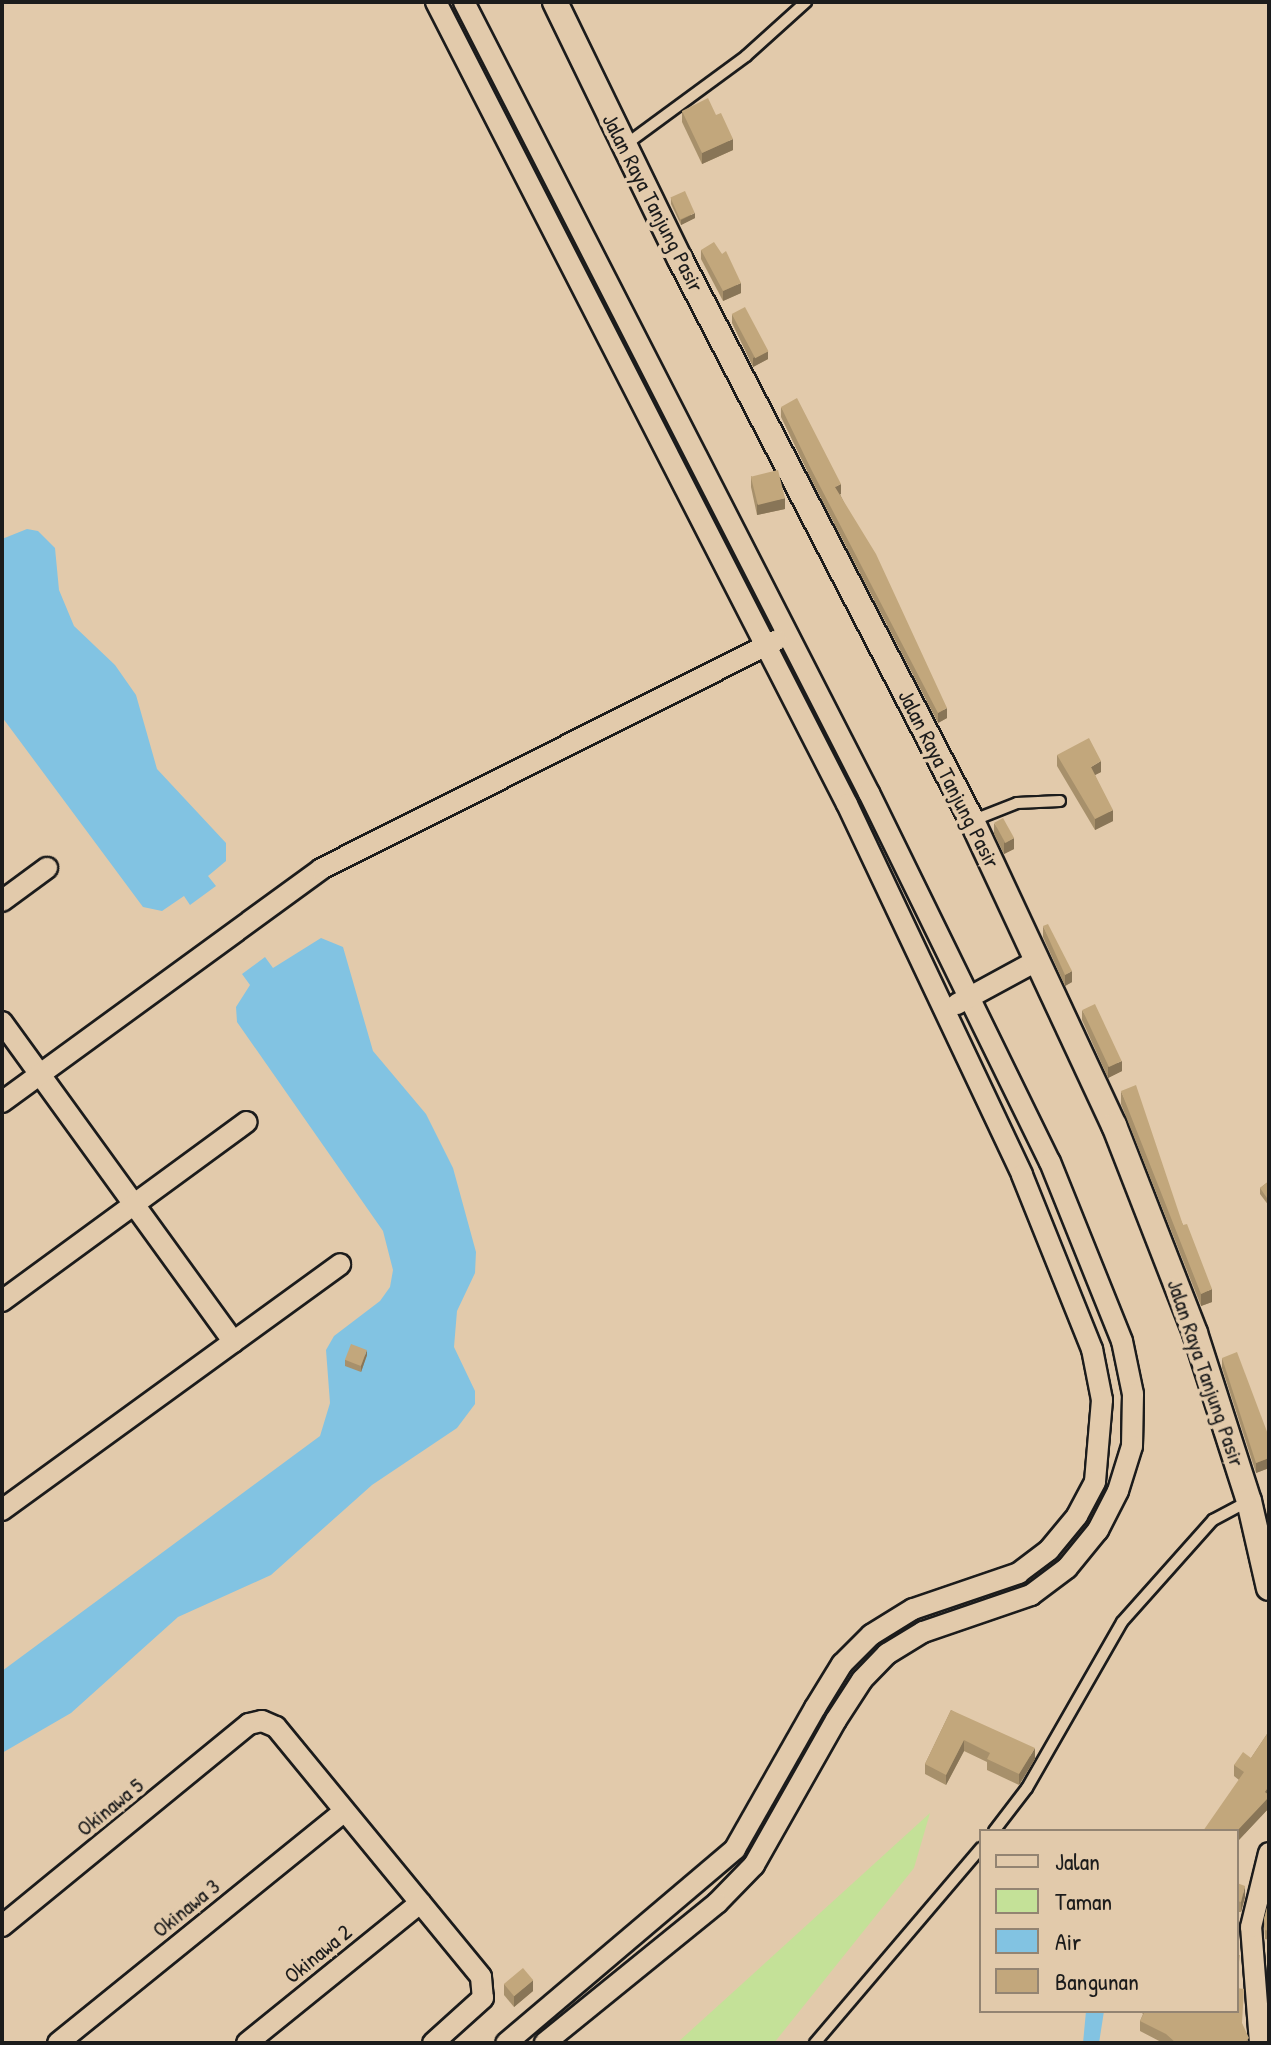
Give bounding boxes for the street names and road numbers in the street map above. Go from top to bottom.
street label: Jalan Raya Tanjung Pasir [597,109,709,297]
street label: Jalan Raya Tanjung Pasir [893,685,1005,873]
street label: Jalan Raya Tanjung Pasir [1162,1276,1250,1470]
street label: Okinawa 5 [71,1772,149,1842]
street label: Okinawa 3 [147,1873,225,1943]
street label: Okinawa 2 [279,1919,357,1989]

